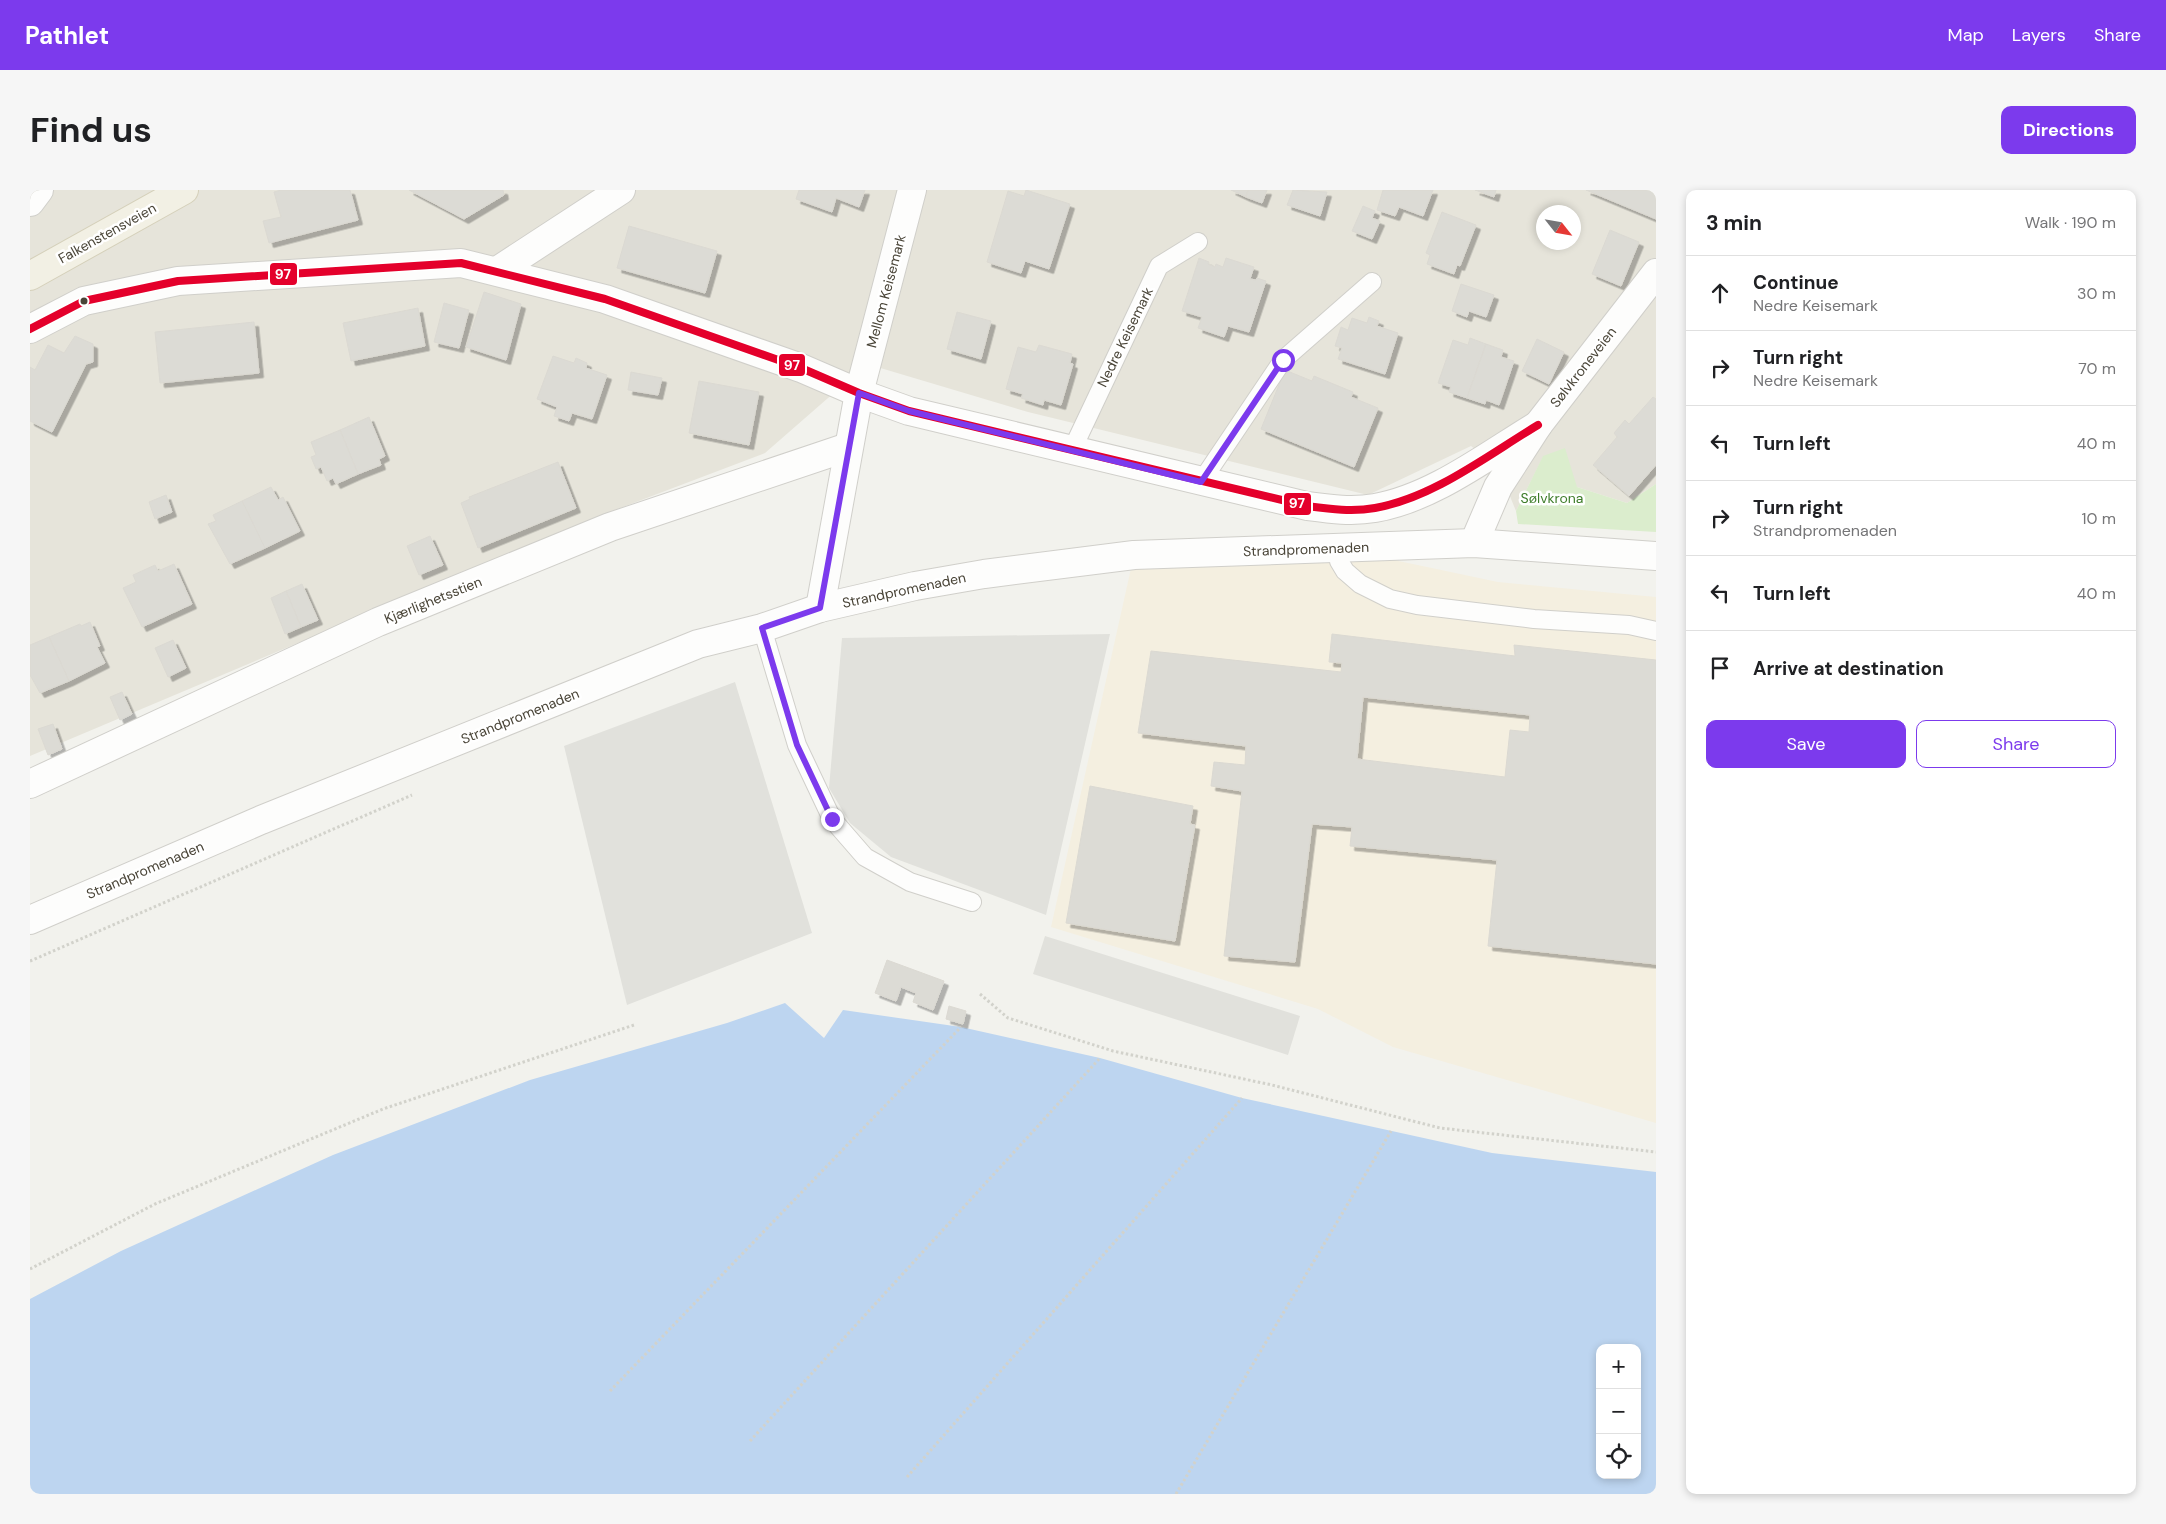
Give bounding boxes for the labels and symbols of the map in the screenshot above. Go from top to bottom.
street label: Falkenstensveien [55,199,159,267]
north arrow [1536,205,1581,250]
street label: Mellom Keisemark [862,232,910,350]
line badge: 97 [269,262,298,286]
text: 97 [275,265,292,283]
street label: Nedre Keisemark [1093,284,1157,390]
unlabelled marker [79,296,89,306]
street label: Sølvkroneveien [1546,323,1620,411]
route start [1272,349,1295,372]
line badge: 97 [778,353,806,377]
text: 97 [784,356,801,374]
park label: Sølvkrona [1521,489,1583,507]
line badge: 97 [1283,492,1312,516]
text: 97 [1289,494,1306,512]
street label: Strandpromenaden [1243,538,1369,560]
street label: Strandpromenaden [840,568,968,612]
street label: Kjærlighetsstien [382,572,484,628]
street label: Strandpromenaden [458,684,582,748]
route end [821,808,844,831]
street label: Strandpromenaden [83,837,207,903]

